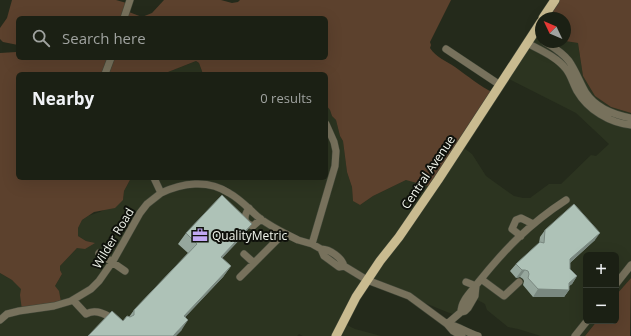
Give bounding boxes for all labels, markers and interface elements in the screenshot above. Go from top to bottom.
north arrow [535,12,571,48]
search box [16,16,328,60]
icon: search [30,27,52,49]
text: Search here [62,28,146,48]
text: Nearby [32,87,94,110]
text: 0 results [260,89,312,107]
street label: Central Avenue [397,132,459,212]
street label: Wilder Road [88,205,138,271]
office icon: QualityMetric [191,226,209,244]
place label: QualityMetric [212,227,287,244]
map controls [583,252,619,324]
button: + [583,252,619,288]
button: − [583,288,619,324]

